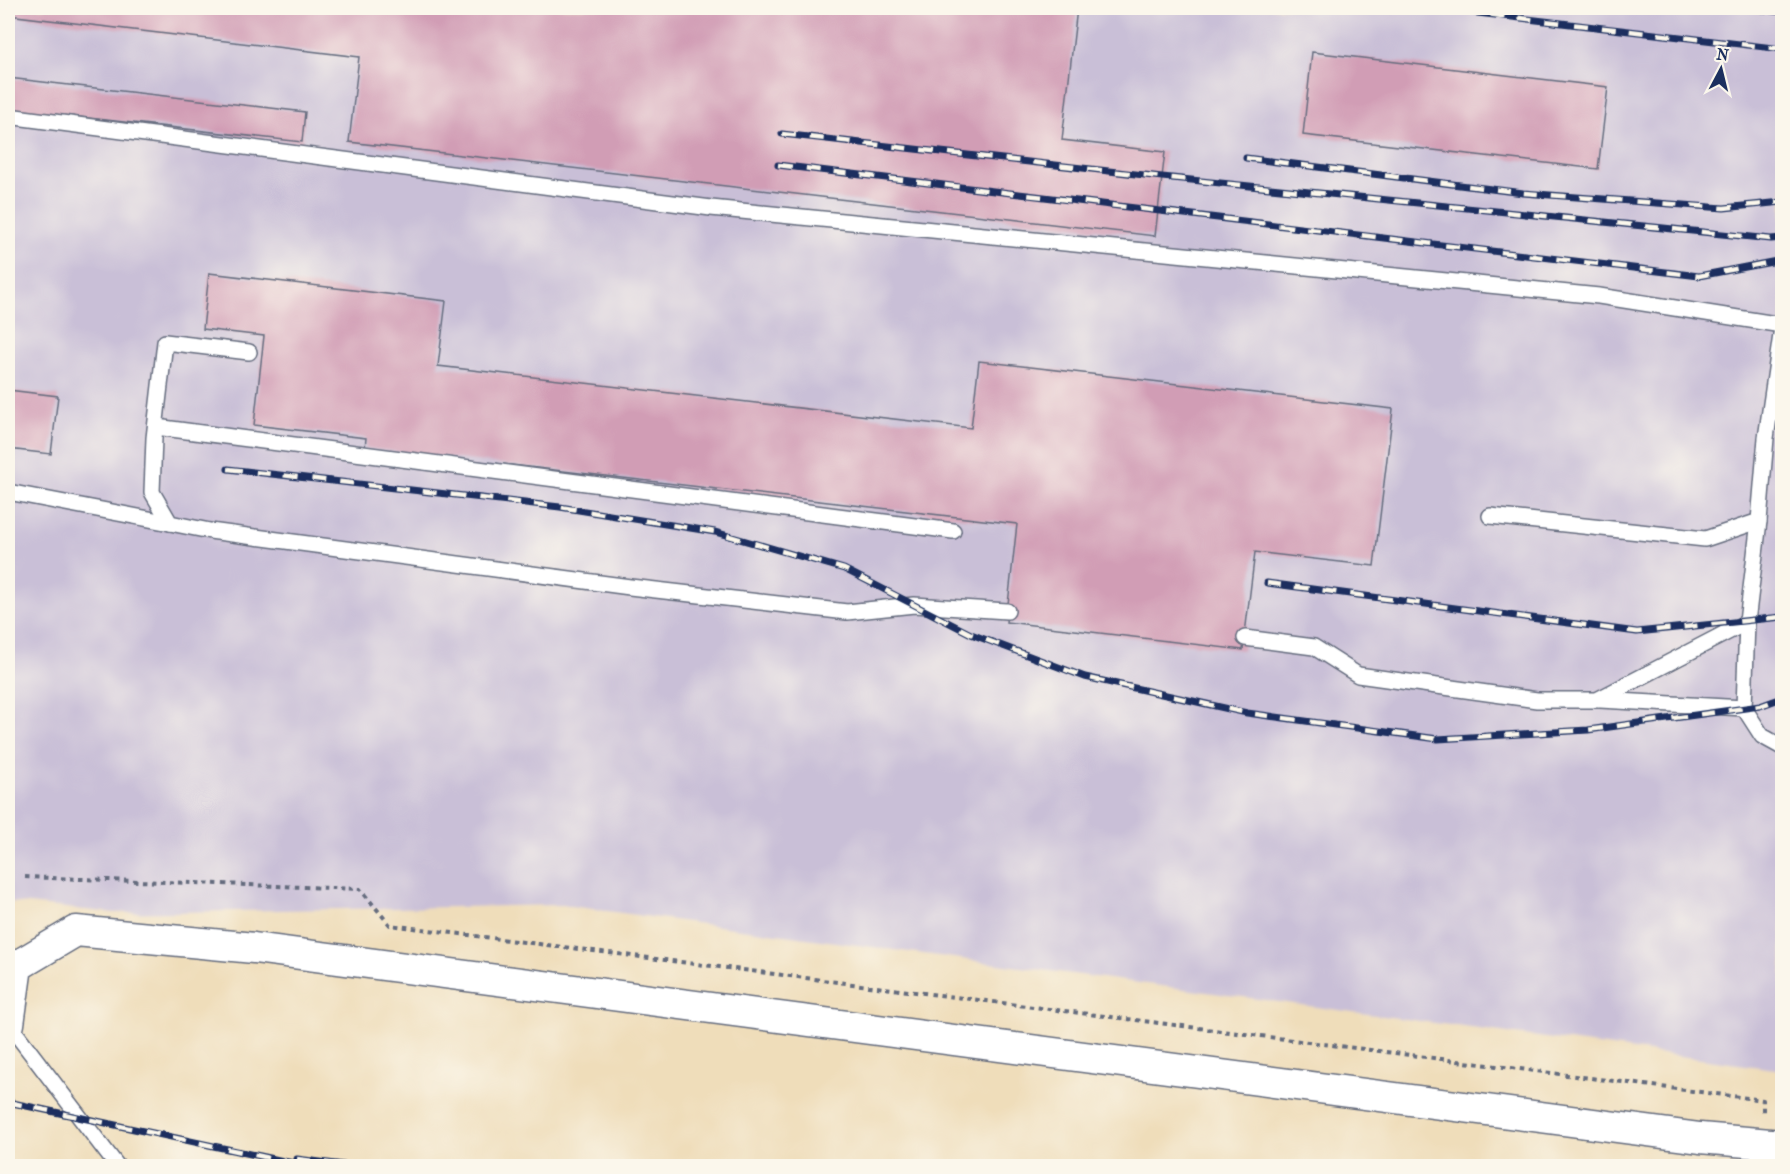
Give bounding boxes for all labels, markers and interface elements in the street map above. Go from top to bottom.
north arrow [1691,39,1751,99]
text: N [1716,44,1731,65]

